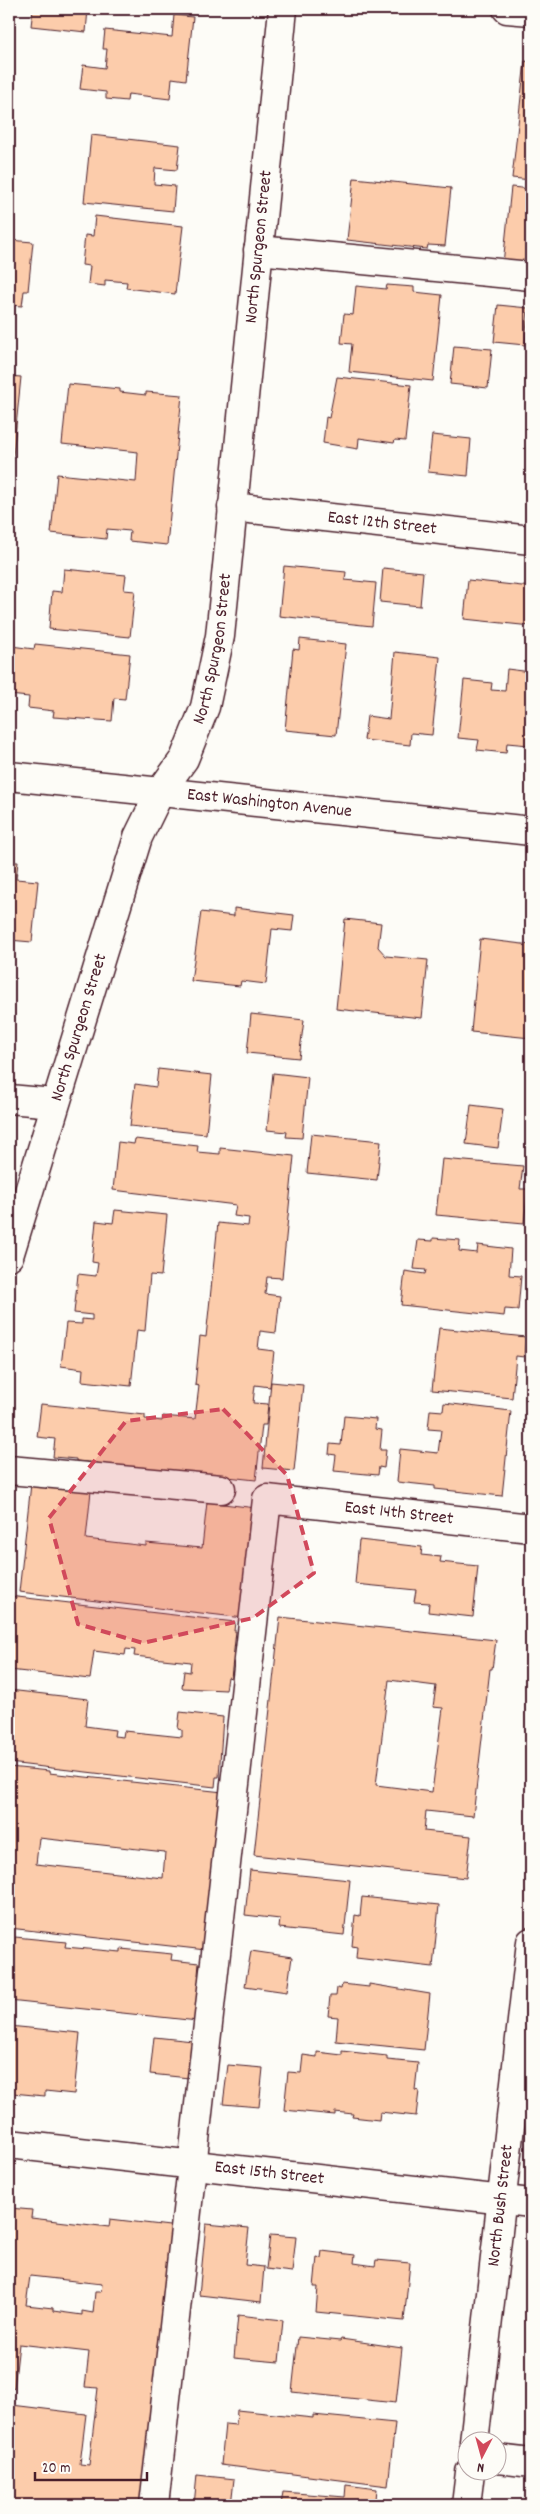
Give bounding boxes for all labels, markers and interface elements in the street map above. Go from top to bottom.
street label: North Spurgeon Street [239,169,279,324]
street label: East 12th Street [326,505,438,542]
street label: North Spurgeon Street [187,572,239,728]
street label: East Washington Avenue [186,782,353,825]
street label: North Spurgeon Street [45,950,114,1105]
street label: East 14th Street [343,1495,455,1532]
street label: North Bush Street [482,2143,520,2268]
street label: East 15th Street [213,2155,326,2192]
north arrow [458,2432,508,2482]
scale bar [35,2449,148,2481]
text: N [476,2457,485,2477]
text: 20 m [42,2458,70,2480]

